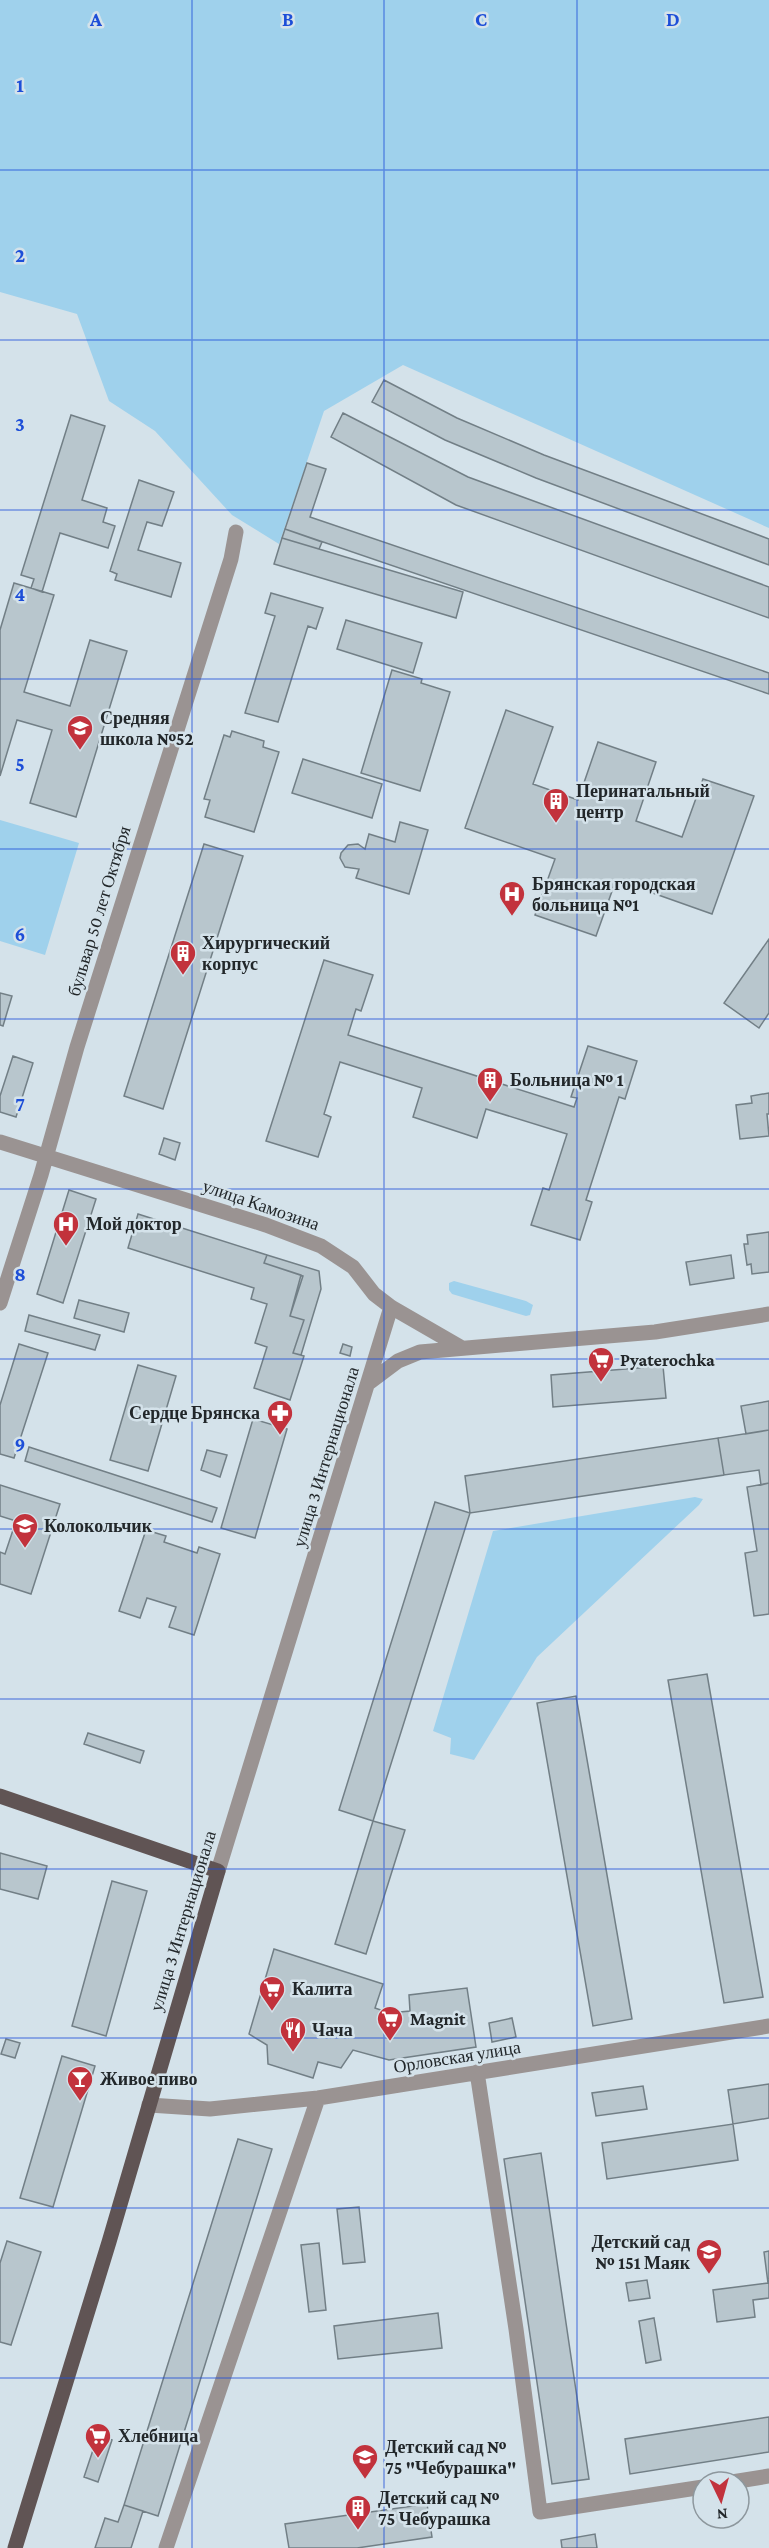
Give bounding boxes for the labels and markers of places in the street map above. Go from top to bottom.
place label: Средняя школа №52 [100,708,194,749]
school or university icon: Средняя школа №52 [65,713,95,751]
place label: Перинатальный центр [576,781,710,822]
building icon: Перинатальный центр [541,786,571,824]
place label: Брянская городская больница №1 [532,874,696,915]
hospital icon: Брянская городская больница №1 [497,879,527,917]
place label: Хирургический корпус [202,933,330,974]
building icon: Хирургический корпус [168,938,198,976]
building icon: Больница № 1 [475,1065,505,1103]
place label: Больница № 1 [510,1070,624,1090]
hospital icon: Мой доктор [51,1209,81,1247]
place label: Мой доктор [86,1214,182,1234]
supermarket icon: Pyaterochka [586,1345,616,1383]
place label: Pyaterochka [620,1350,715,1370]
pharmacy icon: Сердце Брянска [265,1398,295,1436]
place label: Сердце Брянска [129,1403,260,1423]
school or university icon: Колокольчик [10,1511,40,1549]
place label: Колокольчик [44,1516,153,1536]
supermarket icon: Калита [257,1974,287,2012]
place label: Калита [292,1979,353,1999]
supermarket icon: Magnit [375,2004,405,2042]
place label: Magnit [410,2009,466,2029]
restaurant icon: Чача [278,2015,308,2053]
place label: Чача [312,2020,353,2040]
bar icon: Живое пиво [65,2064,95,2102]
place label: Живое пиво [100,2069,198,2089]
place label: Детский сад № 151 Маяк [591,2232,691,2273]
school or university icon: Детский сад № 151 Маяк [694,2237,724,2275]
supermarket icon: Хлебница [83,2421,113,2459]
place label: Хлебница [118,2426,198,2446]
place label: Детский сад № 75 "Чебурашка" [385,2437,516,2478]
school or university icon: Детский сад № 75 "Чебурашка" [350,2442,380,2480]
place label: Детский сад № 75 Чебурашка [378,2488,499,2529]
building icon: Детский сад № 75 Чебурашка [343,2493,373,2531]

